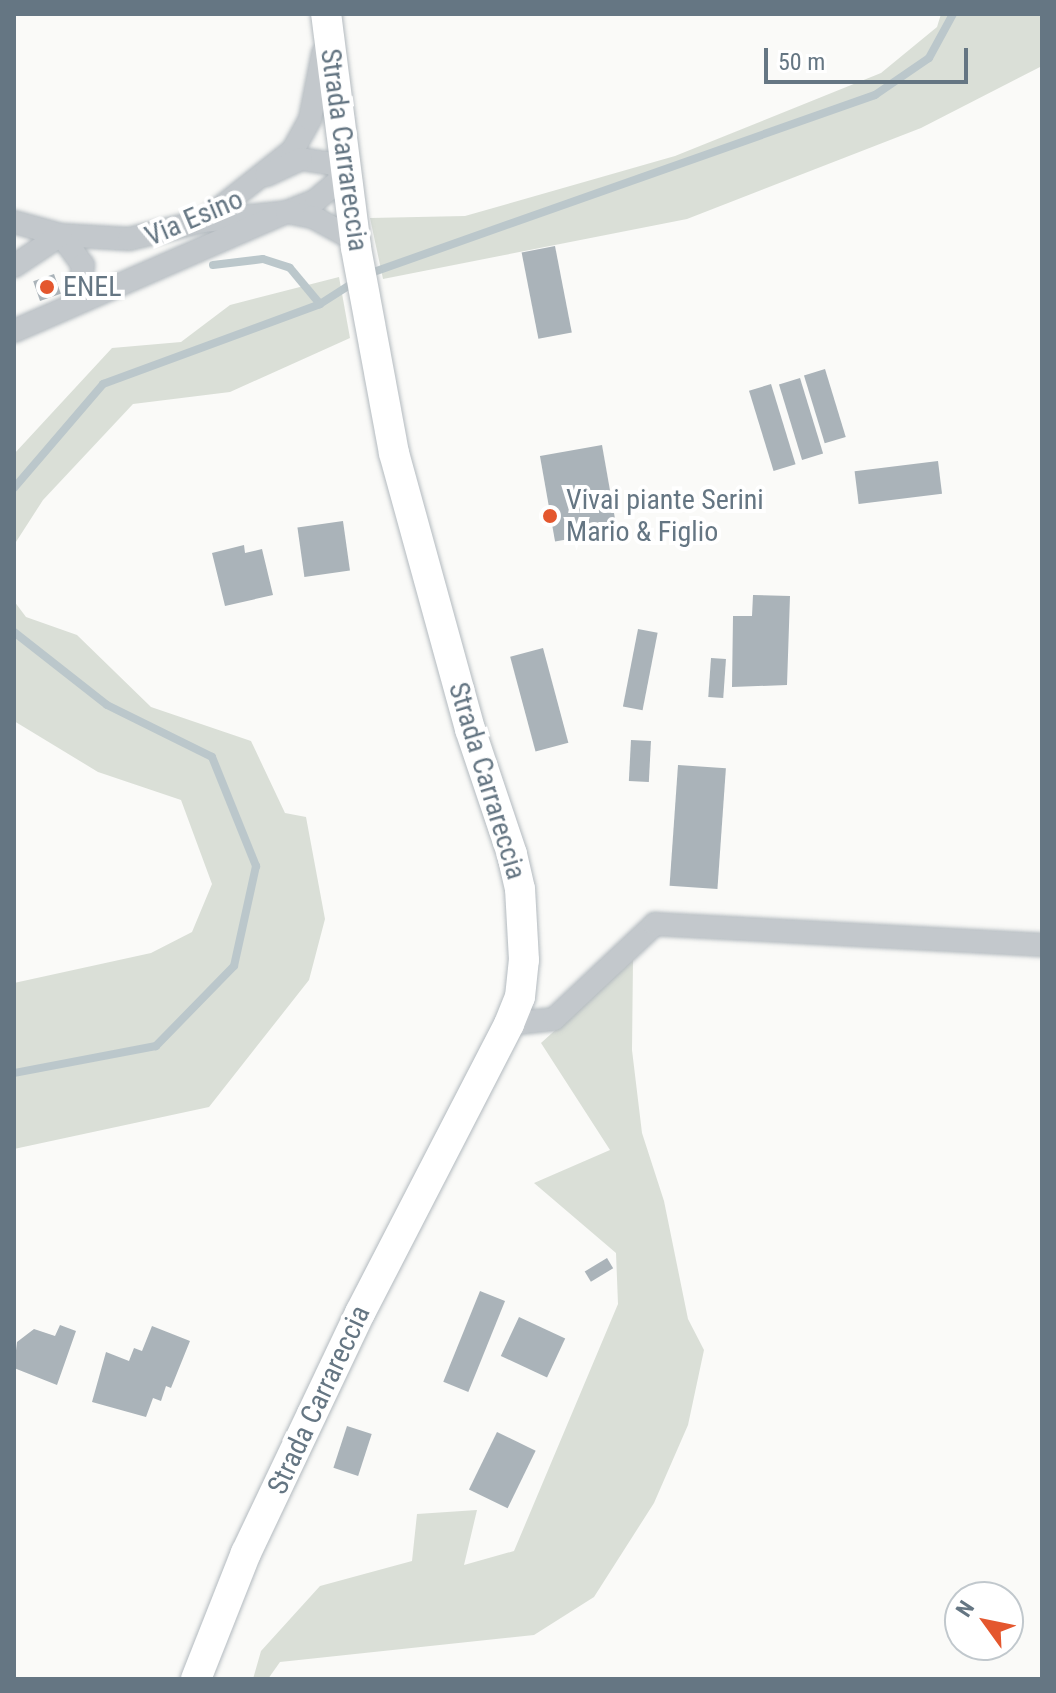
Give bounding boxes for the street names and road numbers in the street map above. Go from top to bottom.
street label: Strada Carrareccia [313,47,375,253]
street label: Via Esino [140,182,248,254]
street label: Strada Carrareccia [441,678,533,884]
street label: Strada Carrareccia [261,1300,377,1500]

